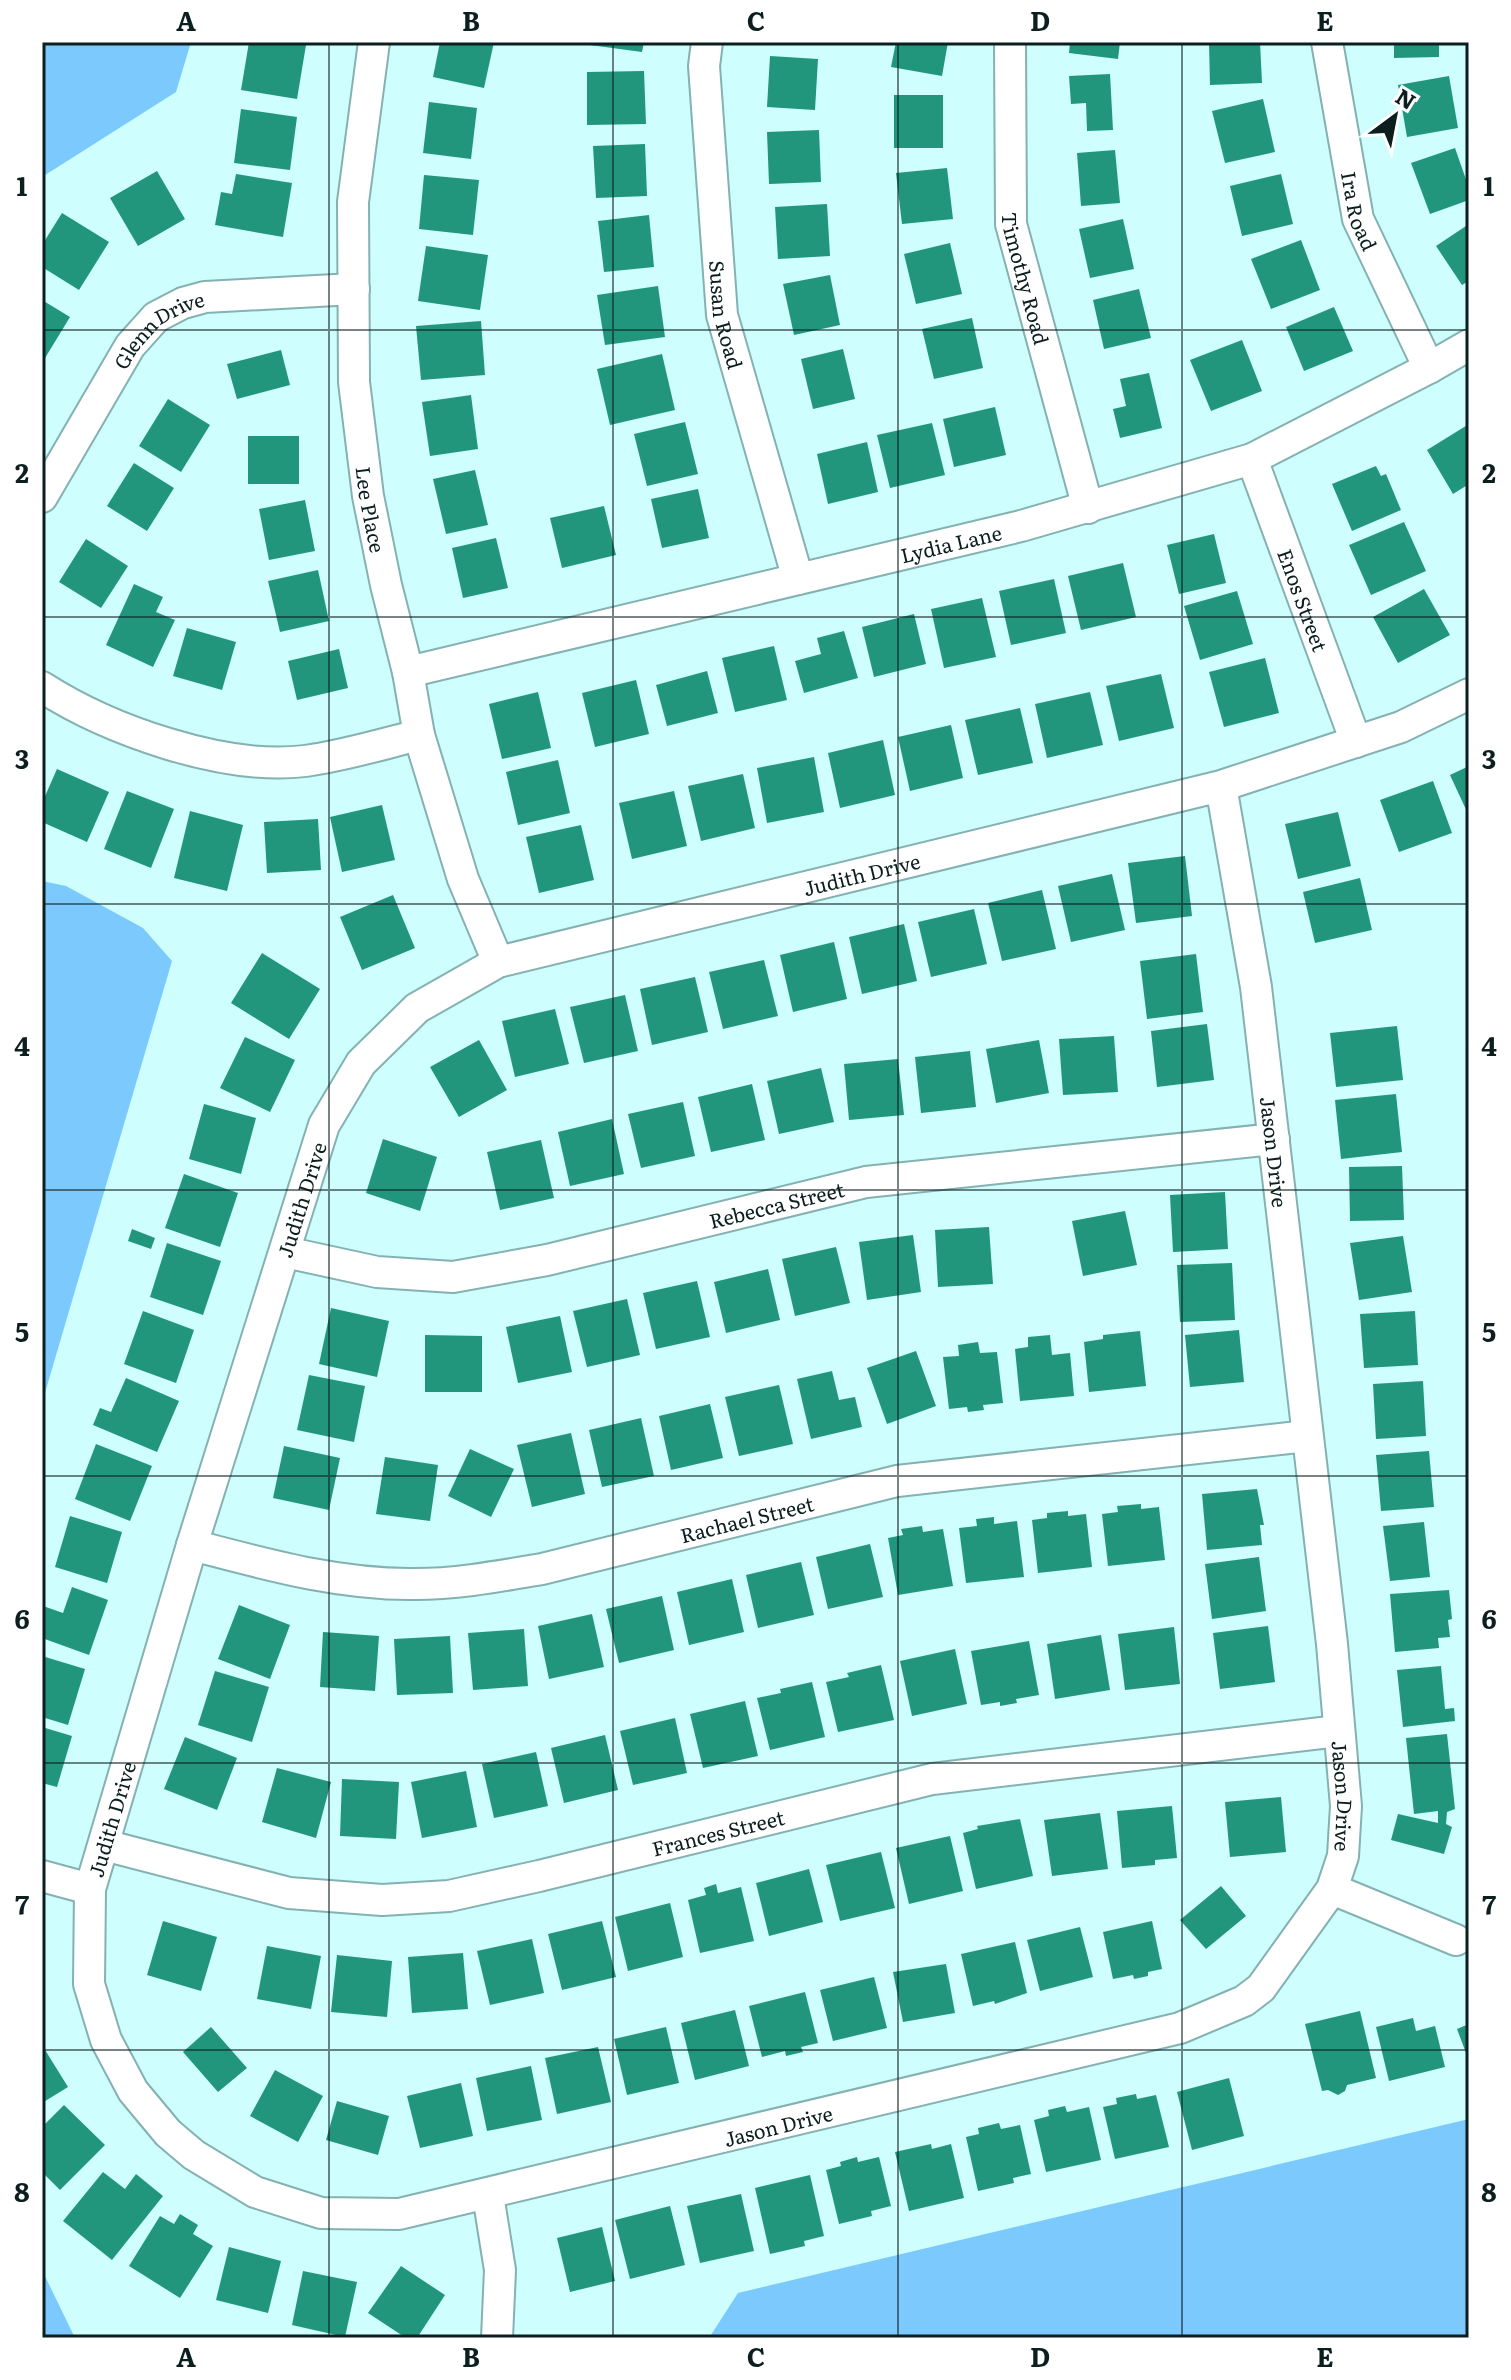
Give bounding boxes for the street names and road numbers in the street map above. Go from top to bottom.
street label: Ira Road [1335,169,1386,255]
street label: Timothy Road [996,212,1058,348]
street label: Susan Road [703,259,752,372]
street label: Glenn Drive [105,283,207,374]
street label: Lee Place [349,465,394,555]
street label: Lydia Lane [897,516,1004,569]
street label: Enos Street [1271,544,1336,655]
street label: Judith Drive [800,845,923,902]
street label: Jason Drive [1254,1095,1296,1209]
street label: Judith Drive [268,1138,333,1261]
street label: Rebecca Street [706,1173,847,1235]
street label: Rachael Street [677,1487,817,1549]
street label: Jason Drive [1325,1739,1361,1852]
street label: Judith Drive [79,1757,142,1881]
street label: Frances Street [649,1801,787,1863]
street label: Jason Drive [720,2097,836,2153]

